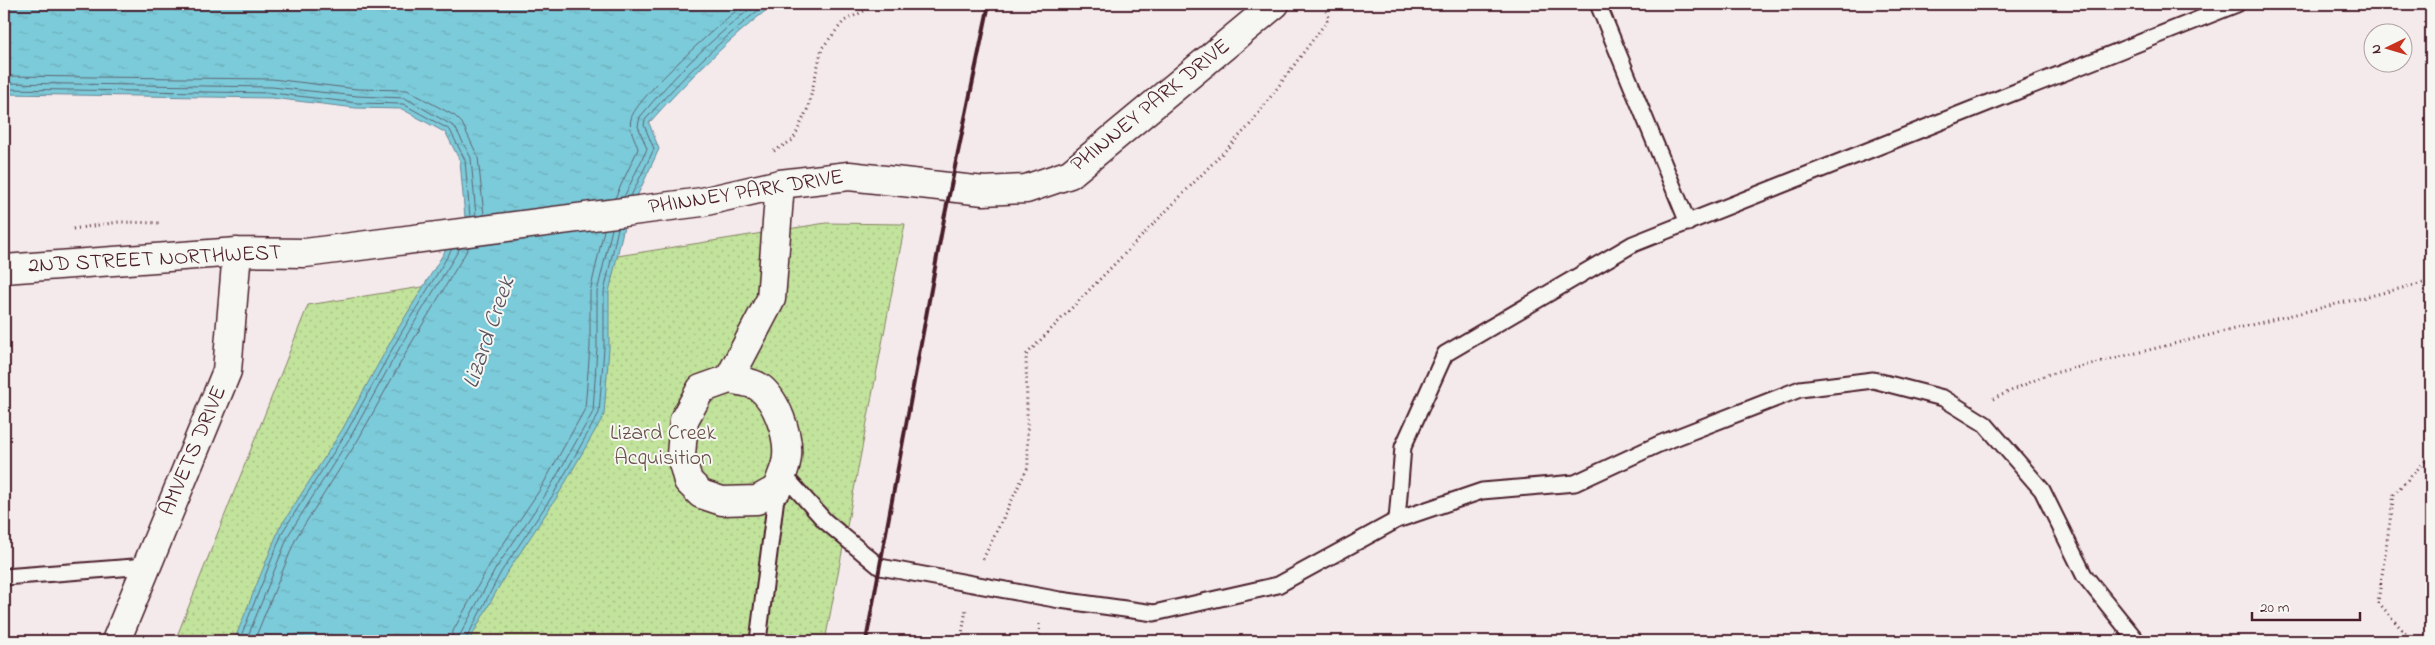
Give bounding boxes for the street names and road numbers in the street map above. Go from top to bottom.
street label: PHINNEY PARK DRIVE [1064,32,1238,180]
street label: PHINNEY PARK DRIVE [646,162,846,224]
street label: 2ND STREET NORTHWEST [27,237,283,283]
street label: AMVETS DRIVE [152,381,236,521]

